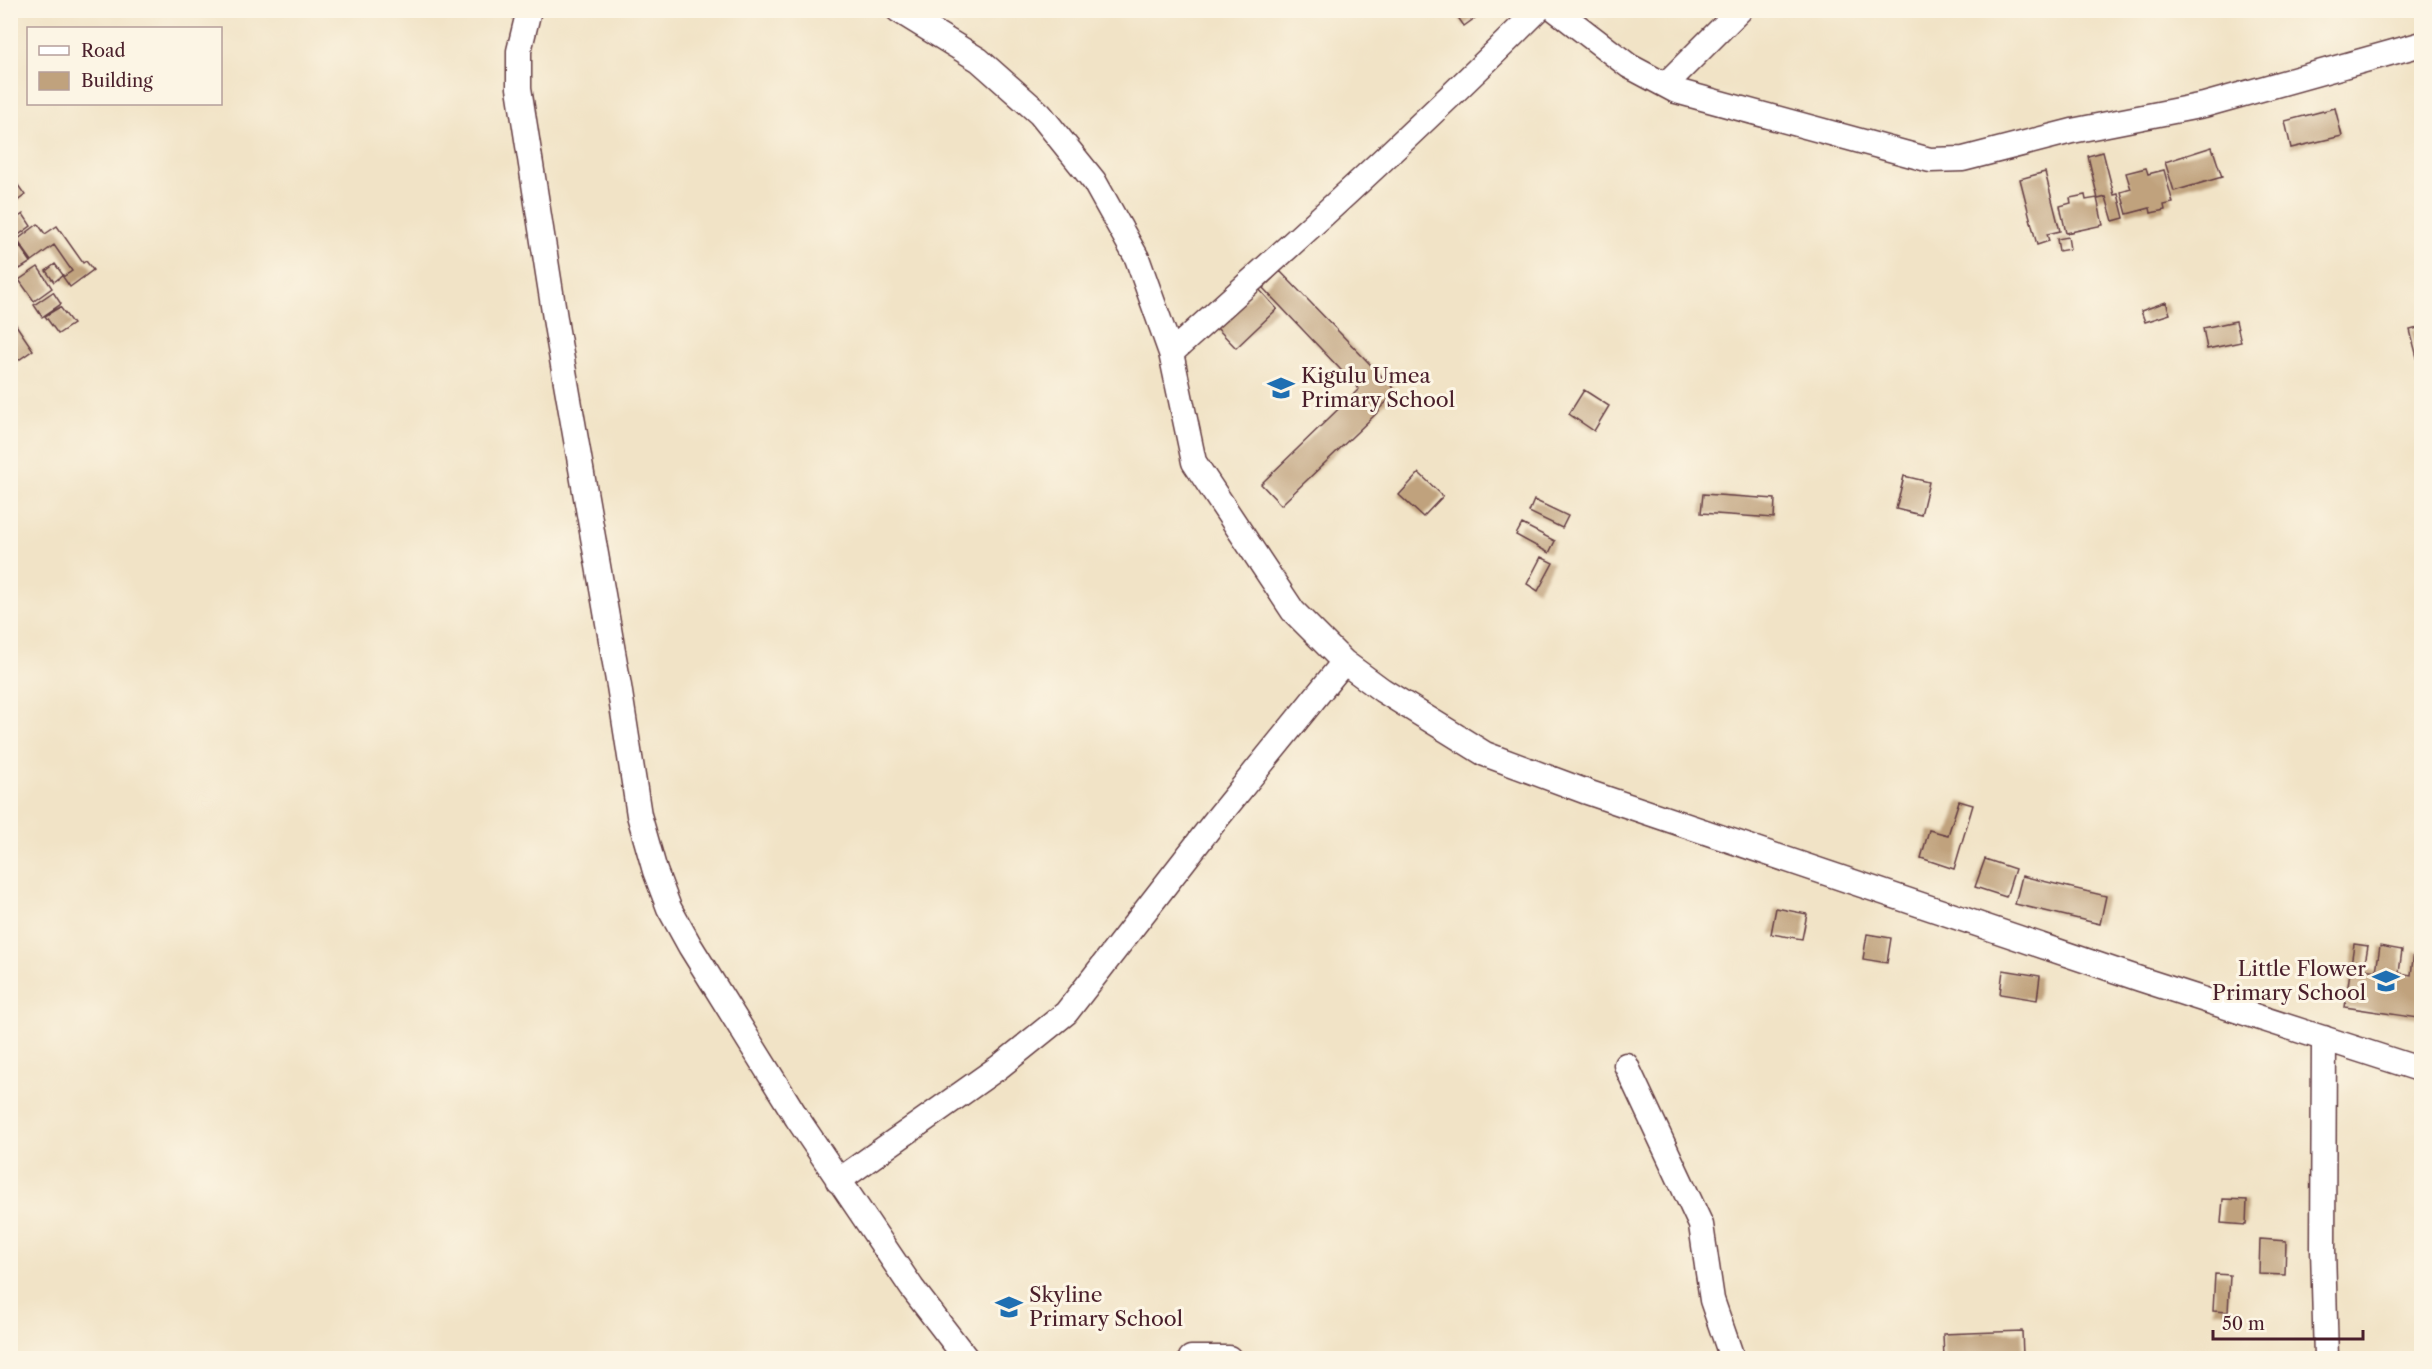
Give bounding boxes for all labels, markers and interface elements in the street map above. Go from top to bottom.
legend [27,27,222,105]
text: Road [81,40,126,62]
text: Building [81,70,153,92]
place label: Kigulu Umea Primary School [1301,363,1455,412]
school or university icon: Kigulu Umea Primary School [1266,373,1296,403]
place label: Little Flower Primary School [2212,956,2366,1005]
school or university icon: Little Flower Primary School [2371,966,2401,996]
place label: Skyline Primary School [1029,1282,1183,1331]
school or university icon: Skyline Primary School [994,1292,1024,1322]
scale bar [2213,1303,2363,1341]
text: 50 m [2222,1313,2265,1335]

